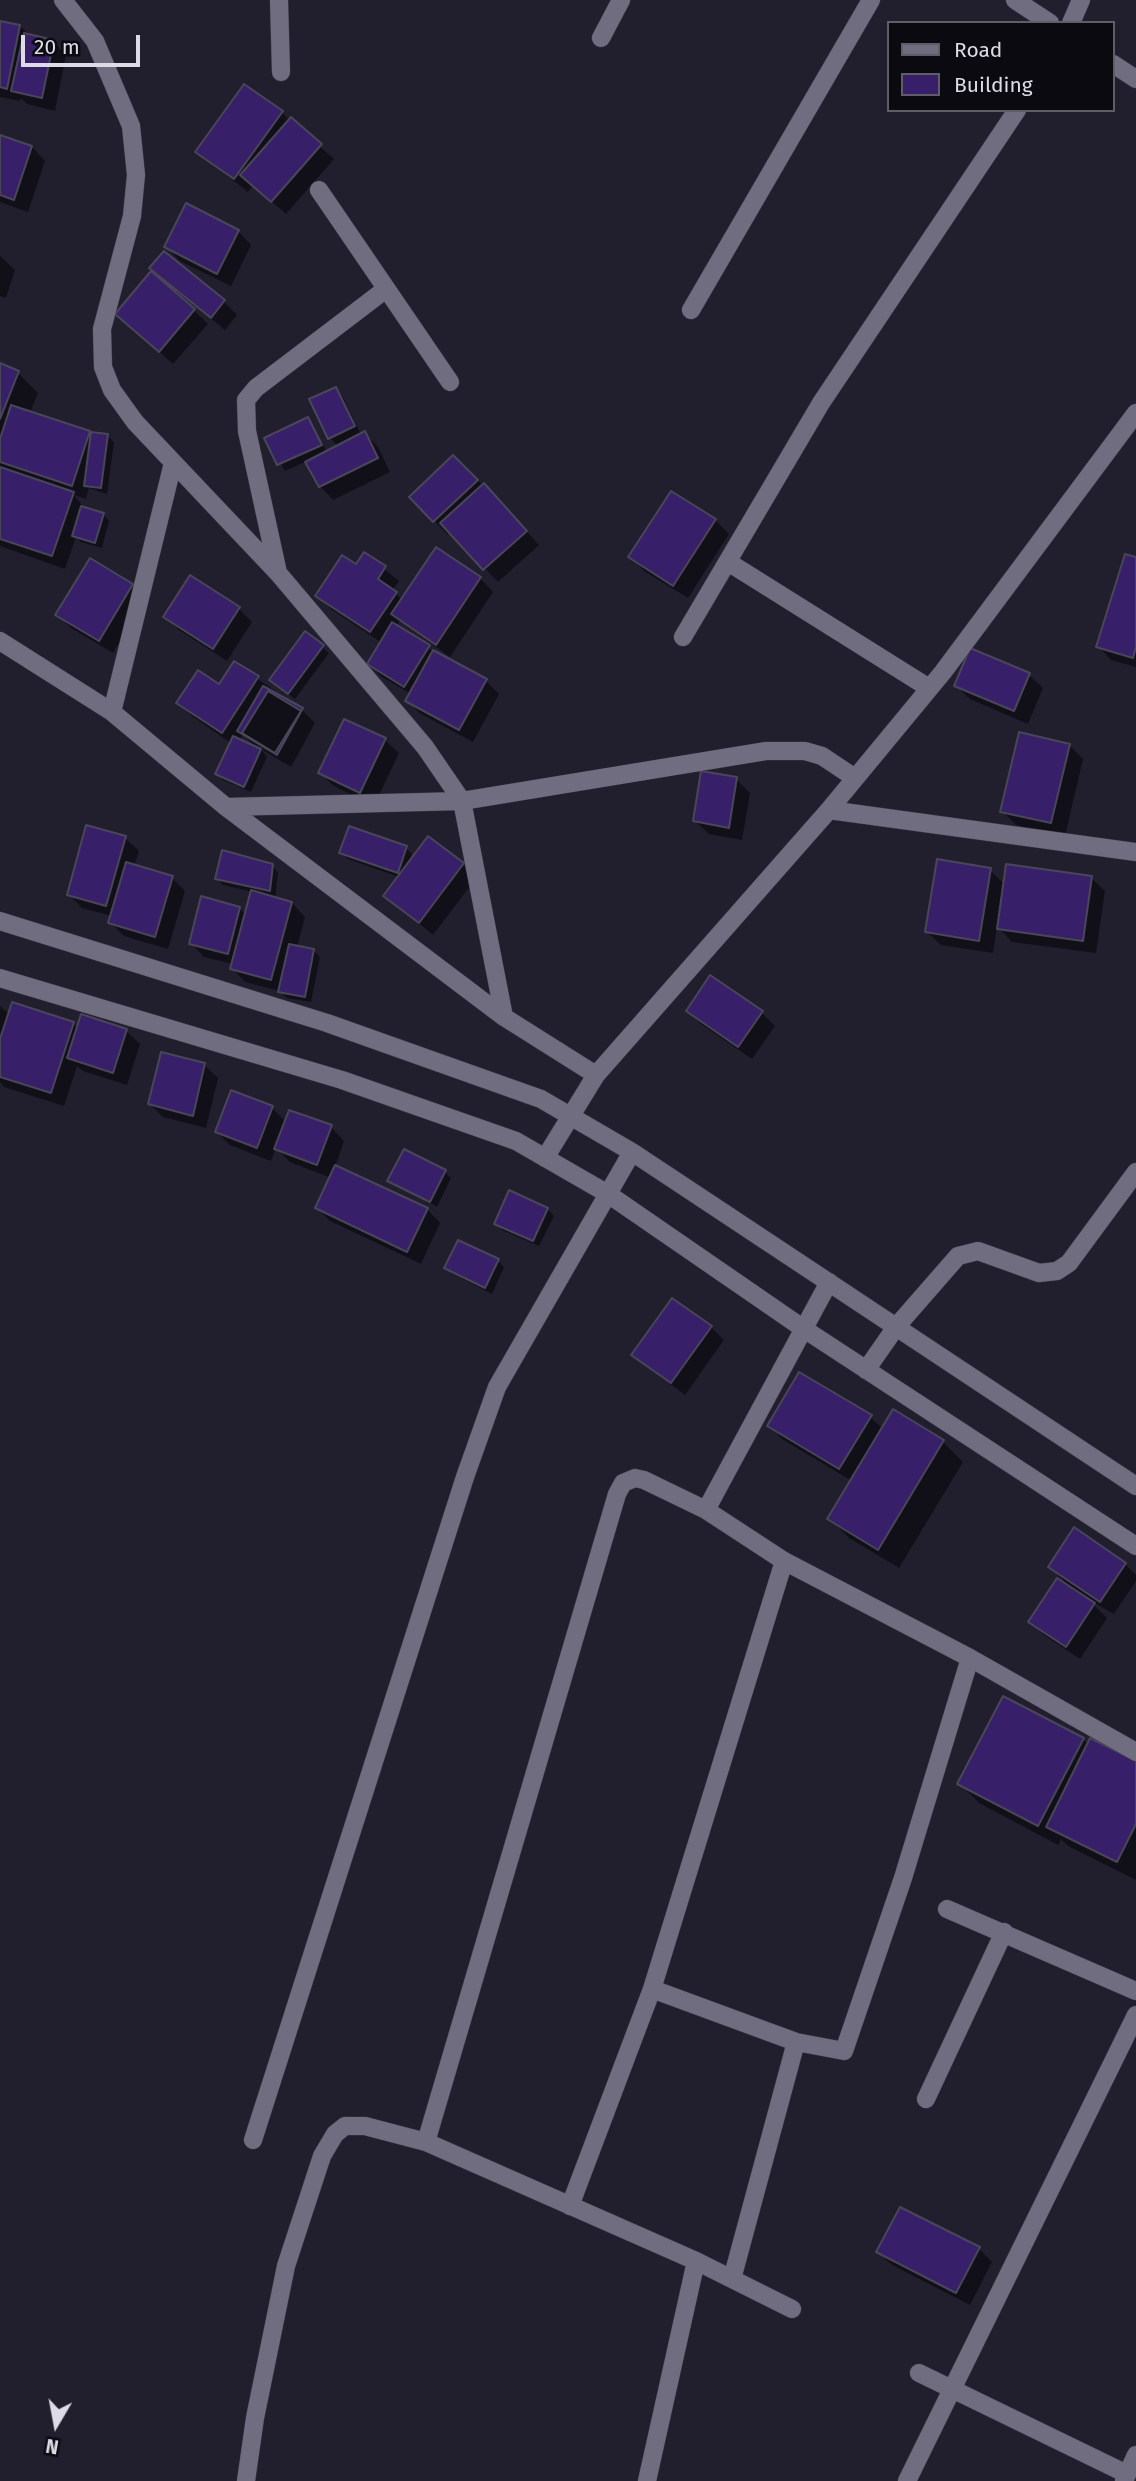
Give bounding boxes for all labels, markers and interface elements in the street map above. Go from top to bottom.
scale bar [24,21,144,65]
legend [888,21,1115,112]
text: 20 m [34,34,80,60]
text: Road [954,37,1002,63]
text: Building [954,72,1033,98]
north arrow [21,2390,91,2460]
text: N [44,2434,60,2459]

